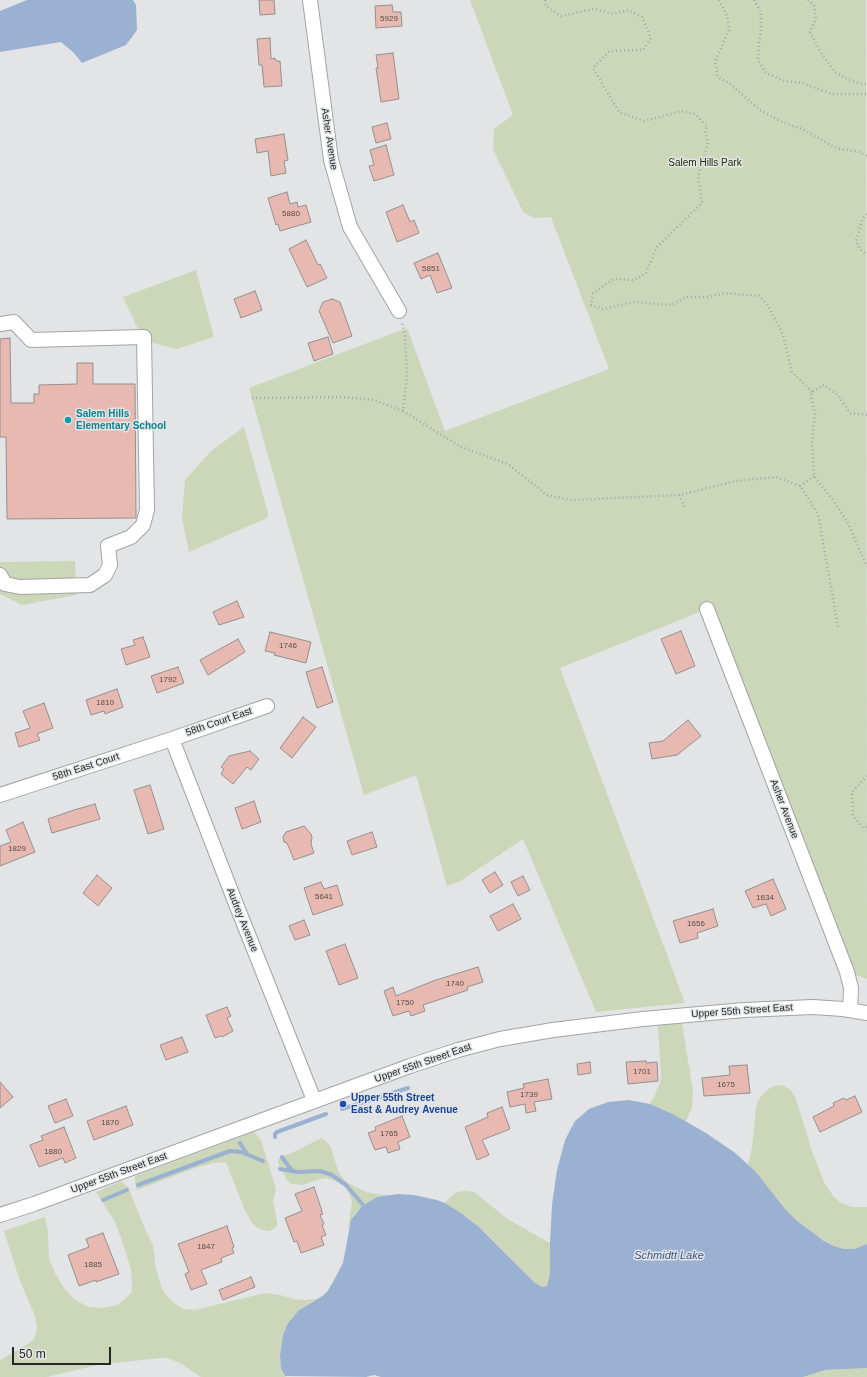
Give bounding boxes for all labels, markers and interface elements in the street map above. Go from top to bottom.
house number: 5929 [380,14,398,24]
street label: Asher Avenue [318,107,340,171]
park label: Salem Hills Park [668,157,742,169]
house number: 5880 [282,209,300,219]
house number: 5851 [422,264,440,274]
place label: Salem Hills Elementary School [76,408,166,432]
marker: Salem Hills Elementary School [63,415,73,425]
house number: 1746 [279,641,297,651]
house number: 1792 [159,675,177,685]
house number: 1810 [96,698,114,708]
street label: 58th Court East [184,705,254,739]
street label: 58th East Court [51,751,121,783]
street label: Asher Avenue [767,778,801,840]
house number: 1829 [8,844,26,854]
street label: Audrey Avenue [224,886,260,954]
house number: 5641 [315,892,333,902]
house number: 1634 [756,893,774,903]
house number: 1656 [687,919,705,929]
house number: 1740 [446,979,464,989]
house number: 1750 [396,998,414,1008]
street label: Upper 55th Street East [691,1001,793,1021]
street label: Upper 55th Street East [373,1041,473,1085]
house number: 1701 [633,1067,651,1077]
house number: 1675 [717,1080,735,1090]
house number: 1739 [520,1090,538,1100]
place label: Upper 55th Street East & Audrey Avenue [351,1092,458,1116]
marker: Upper 55th Street East & Audrey Avenue [338,1099,348,1109]
house number: 1870 [101,1118,119,1128]
house number: 1765 [380,1129,398,1139]
house number: 1880 [44,1147,62,1157]
street label: Upper 55th Street East [69,1150,169,1196]
house number: 1847 [197,1242,215,1252]
water label: Schmidtt Lake [634,1249,704,1263]
house number: 1885 [84,1260,102,1270]
scale bar [14,1339,113,1365]
text: 50 m [19,1347,46,1361]

